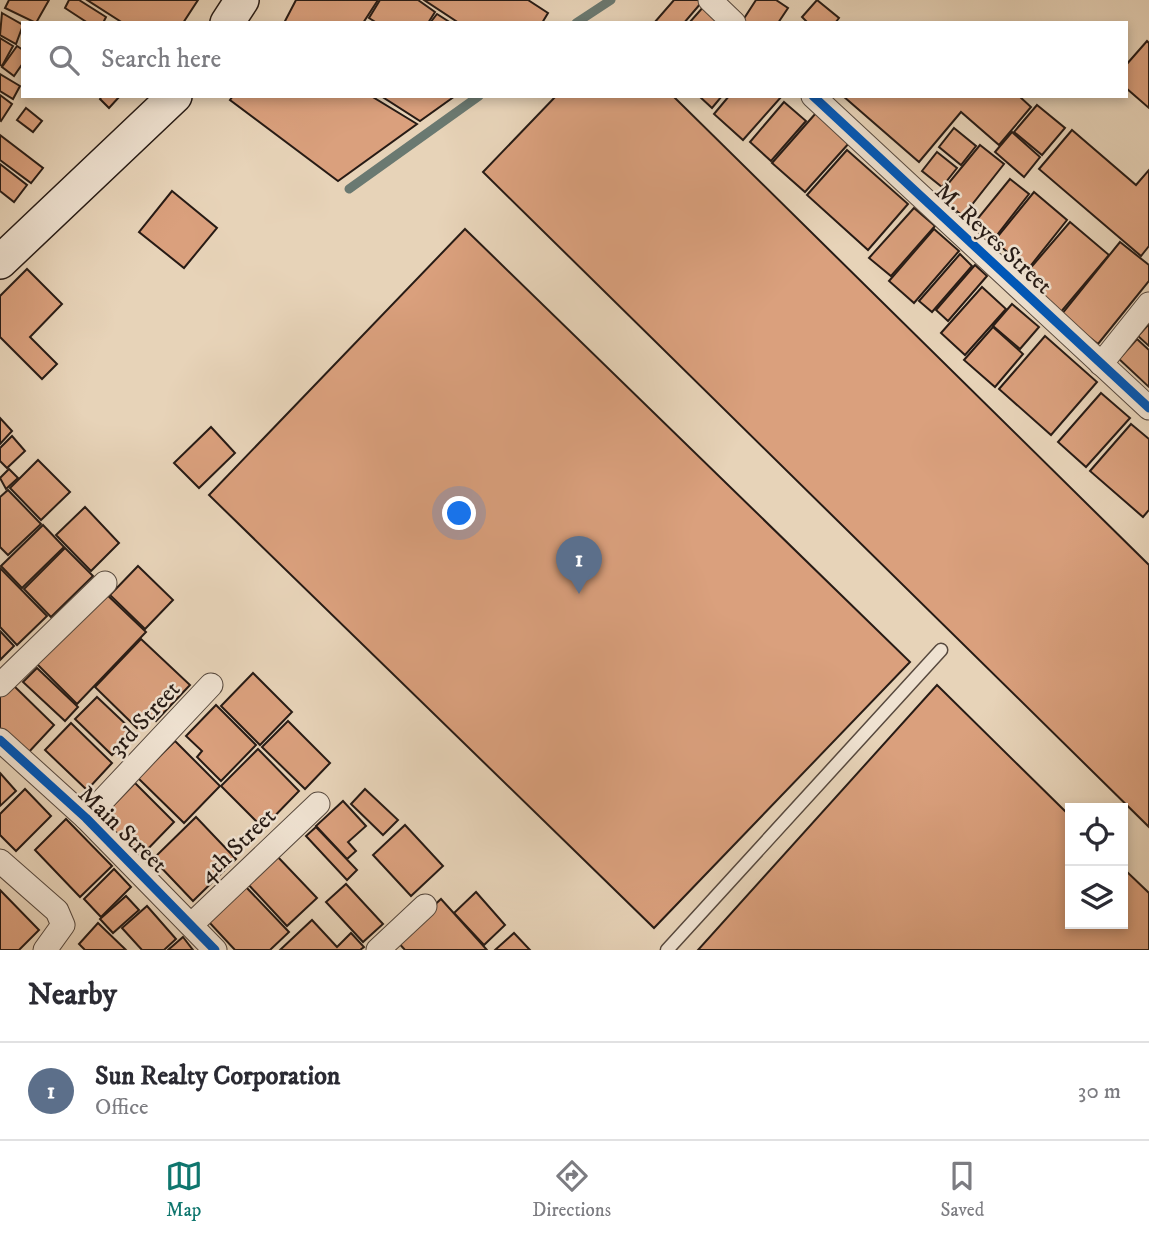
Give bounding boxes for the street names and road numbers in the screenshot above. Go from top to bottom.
street label: M. Reyes Street [928,177,1059,301]
street label: 3rd Street [102,675,187,762]
street label: Main Street [71,780,174,880]
street label: 4th Street [193,801,283,890]

